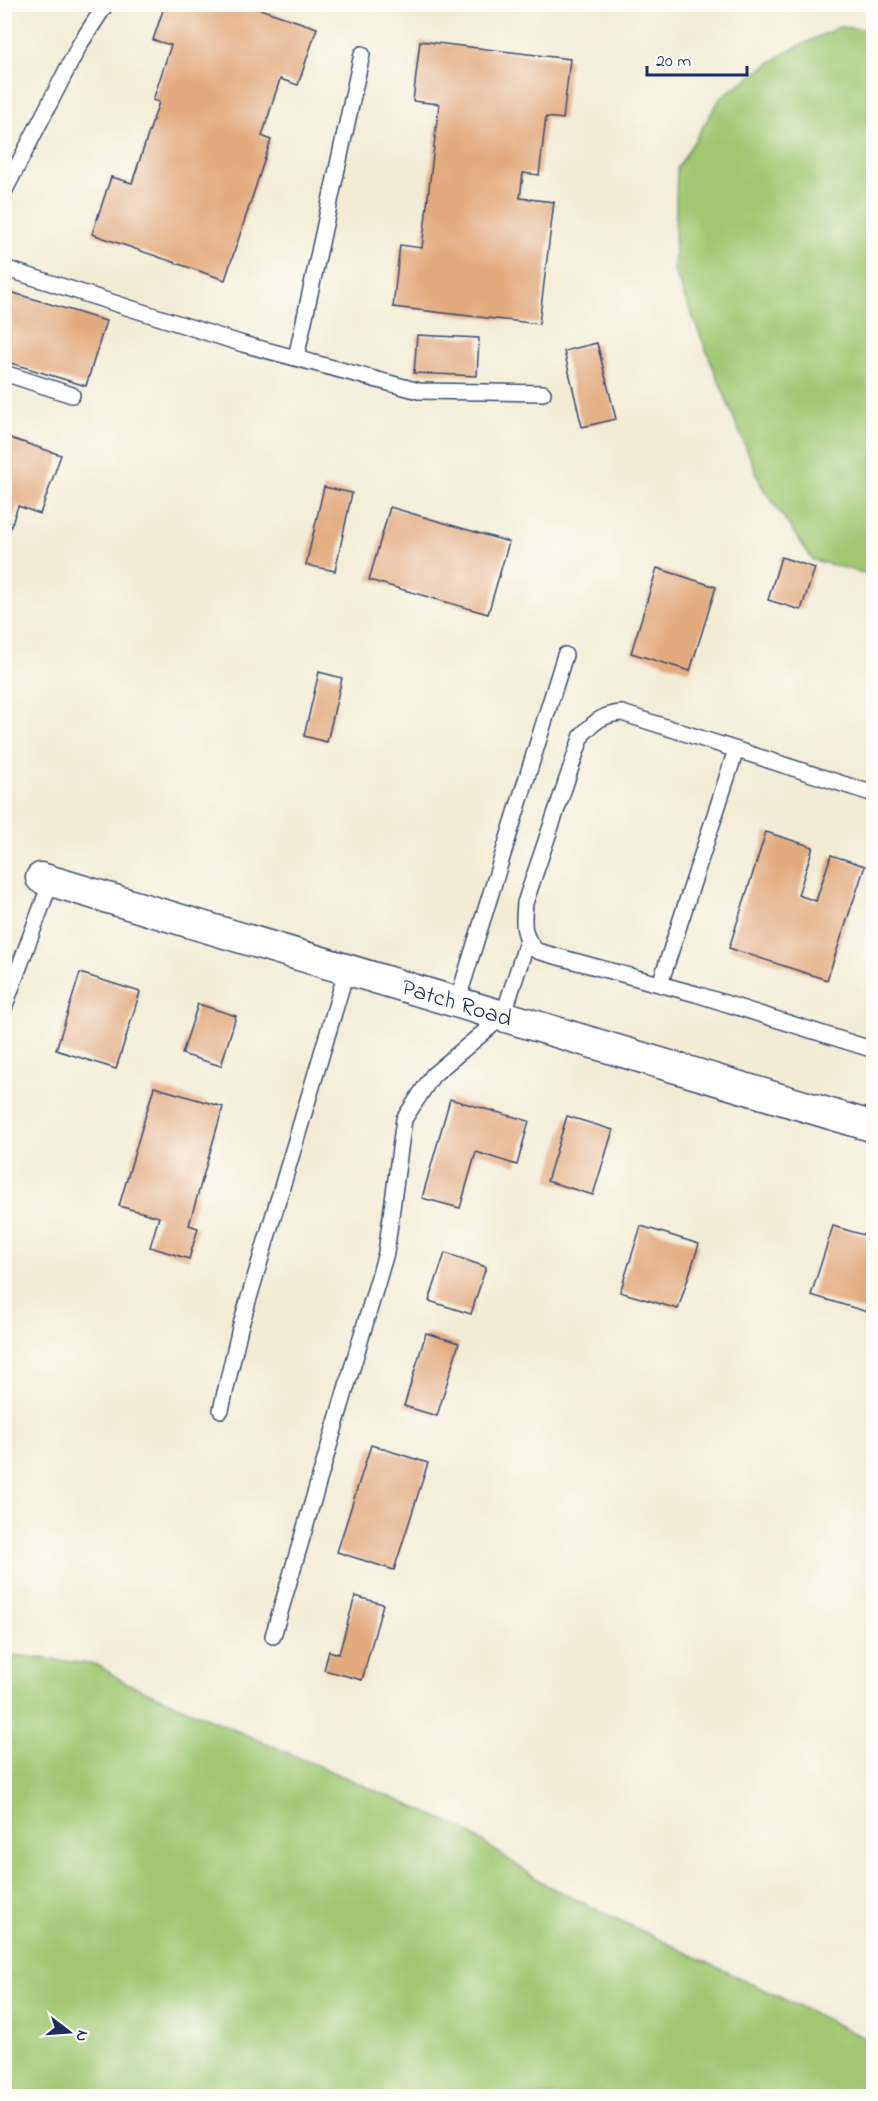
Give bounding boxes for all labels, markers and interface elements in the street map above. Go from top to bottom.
scale bar [647,39,748,77]
text: 20 m [656,49,691,75]
street label: Patch Road [397,971,516,1038]
north arrow [39,2002,99,2062]
text: N [68,2027,94,2045]

